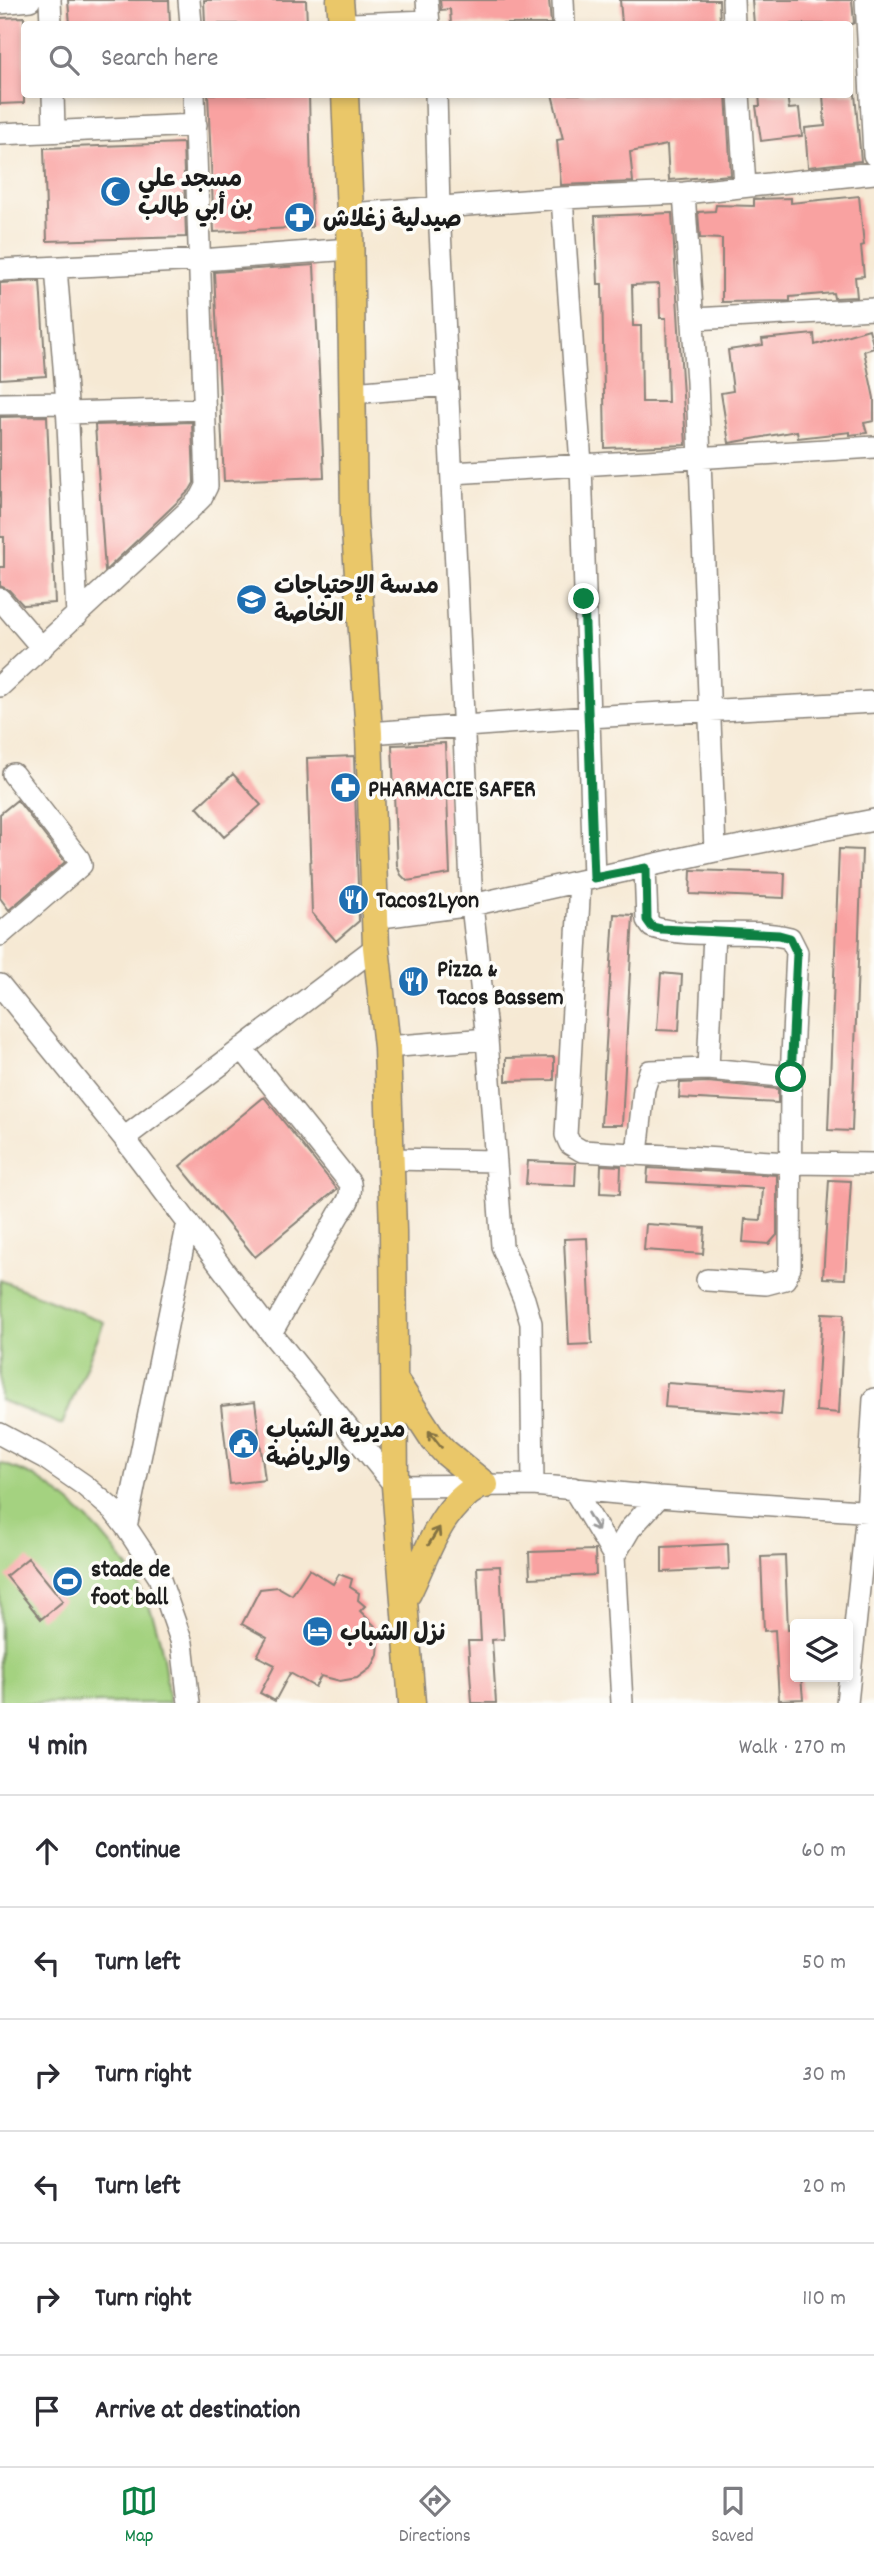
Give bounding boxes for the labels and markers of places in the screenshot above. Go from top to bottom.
place label: مسجد علي بن أبي طالب [138,164,253,227]
mosque icon: مسجد علي بن أبي طالب [98,175,132,209]
pharmacy icon: صيدلية زغلاش [283,201,317,235]
place label: صيدلية زغلاش [323,204,462,238]
place label: مدسة الإحتياجات الخاصة [274,571,439,633]
school or university icon: مدسة الإحتياجات الخاصة [234,582,268,616]
pharmacy icon: PHARMACIE SAFER [328,771,362,805]
place label: PHARMACIE SAFER [368,774,536,808]
restaurant icon: Tacos2Lyon [336,882,370,916]
place label: Tacos2Lyon [376,885,479,919]
place label: Pizza & Tacos Bassem [437,954,564,1016]
restaurant icon: Pizza & Tacos Bassem [397,965,431,999]
place label: مديرية الشباب والرياضة [266,1415,406,1477]
public building icon: مديرية الشباب والرياضة [226,1426,260,1460]
place label: stade de foot ball [90,1554,171,1616]
sports icon: stade de foot ball [51,1565,85,1599]
hotel icon: نزل الشباب [300,1615,334,1649]
place label: نزل الشباب [340,1618,445,1652]

